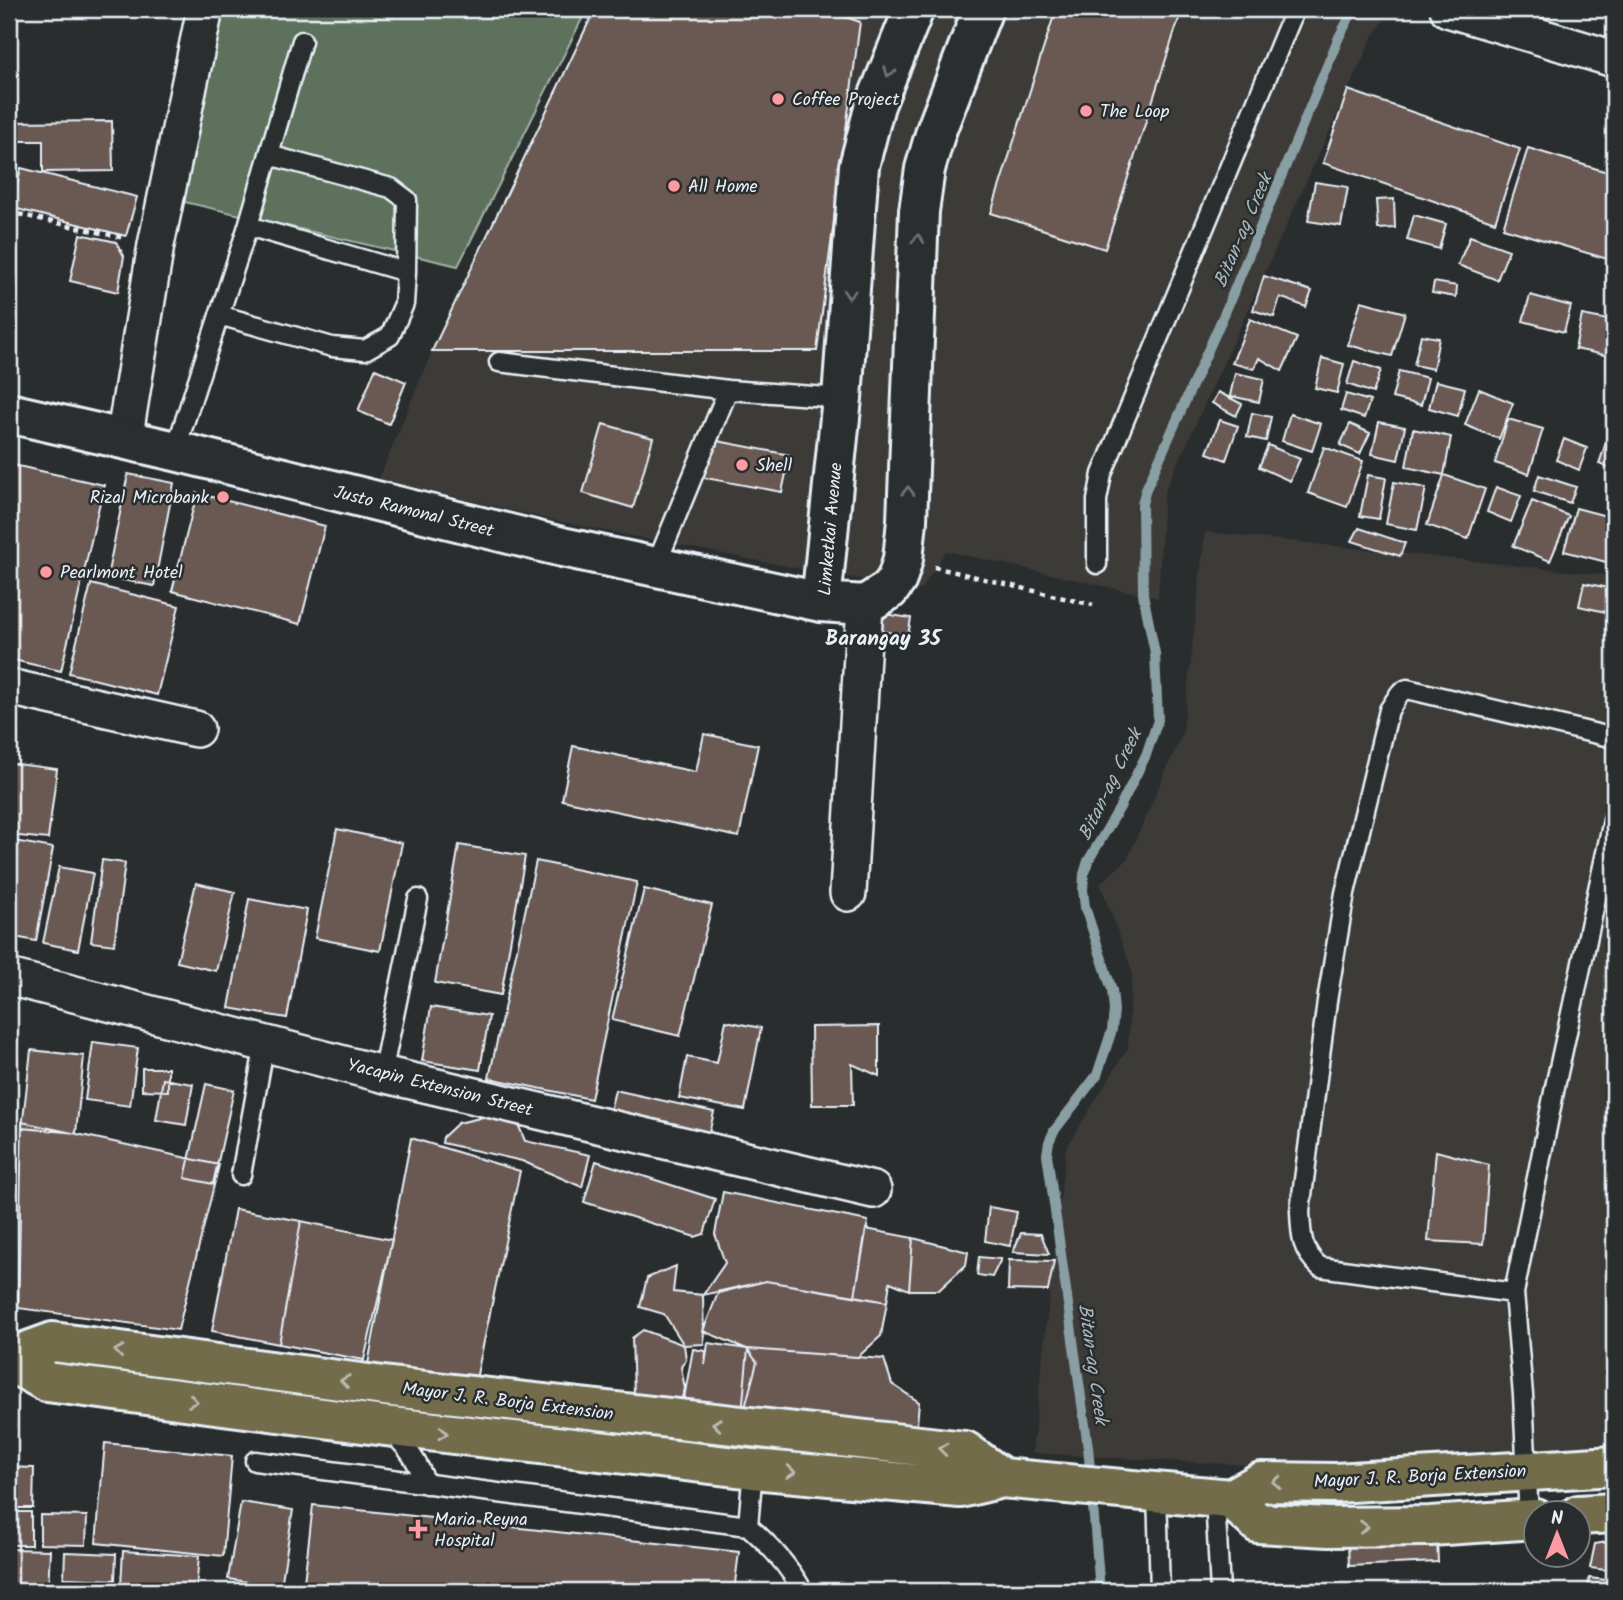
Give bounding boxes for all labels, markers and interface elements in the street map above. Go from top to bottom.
one-way arrow [883,65,897,77]
place label: Coffee Project [792,86,900,115]
marker: Coffee Project [770,91,786,107]
place label: The Loop [1100,98,1170,127]
marker: The Loop [1078,103,1094,119]
water label: Bitan-ag Creek [1206,166,1282,292]
place label: All Home [688,173,758,202]
marker: All Home [666,178,682,194]
one-way arrow [910,234,925,245]
one-way arrow [842,289,857,300]
place label: Shell [756,452,793,481]
marker: Shell [734,457,750,473]
street label: Limketkai Avenue [811,461,852,597]
street label: Justo Ramonal Street [331,479,498,547]
place label: Rizal Microbank [90,484,210,513]
one-way arrow [901,485,916,496]
marker: Rizal Microbank [215,489,231,505]
place label: Pearlmont Hotel [60,559,183,588]
marker: Pearlmont Hotel [38,564,54,580]
district label: Barangay 35 [825,623,943,656]
water label: Bitan-ag Creek [1071,721,1152,846]
street label: Yacapin Extension Street [344,1051,537,1126]
water label: Bitan-ag Creek [1069,1302,1116,1429]
one-way arrow [113,1343,125,1358]
one-way arrow [339,1374,351,1389]
street label: Mayor J. R. Borja Extension [400,1375,615,1430]
one-way arrow [187,1393,199,1408]
one-way arrow [711,1417,723,1432]
one-way arrow [438,1425,449,1440]
one-way arrow [937,1441,949,1456]
street label: Mayor J. R. Borja Extension [1313,1457,1527,1498]
one-way arrow [786,1464,797,1479]
one-way arrow [1271,1474,1282,1490]
north arrow [1522,1498,1592,1568]
text: N [1551,1504,1563,1534]
place label: Maria Reyna Hospital [434,1506,528,1556]
marker: Maria Reyna Hospital [408,1519,428,1539]
one-way arrow [1359,1519,1370,1534]

